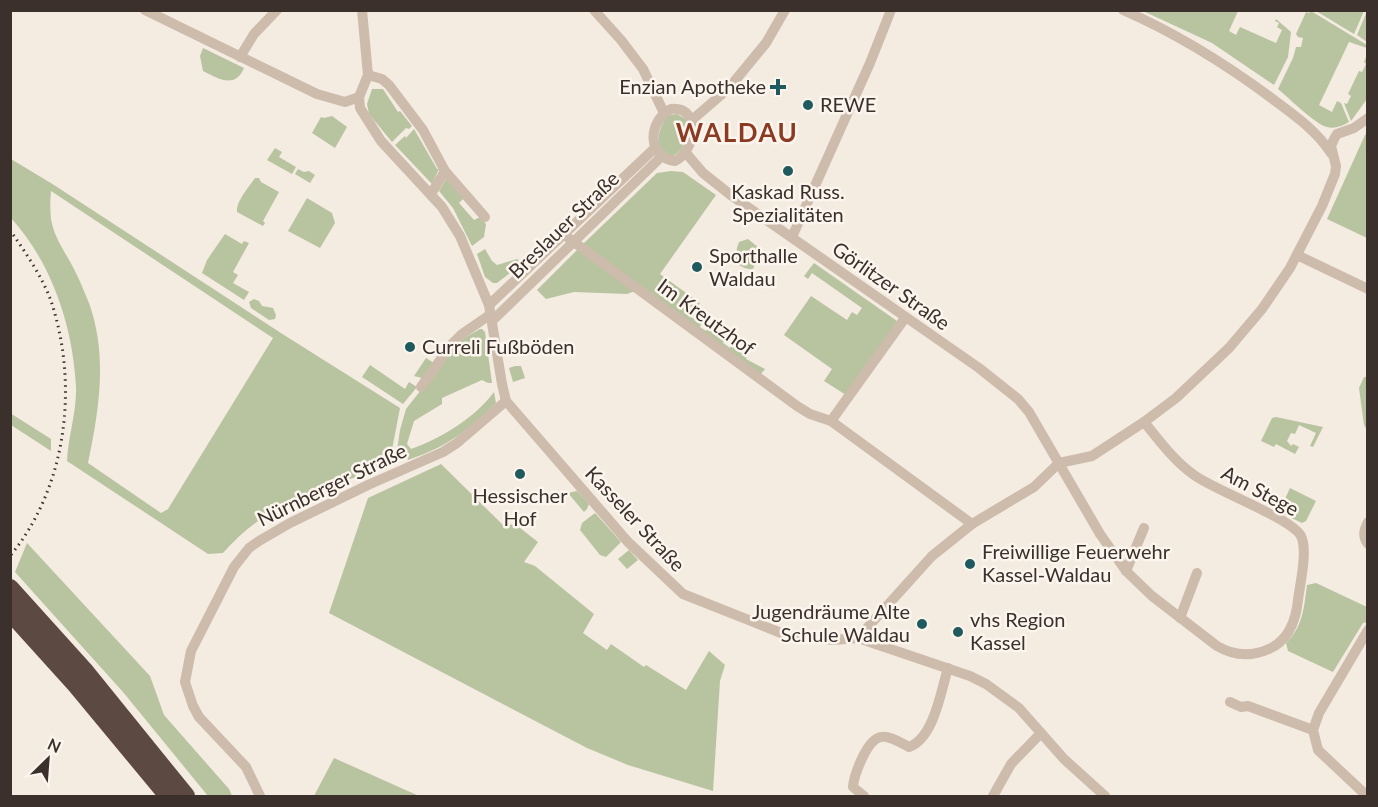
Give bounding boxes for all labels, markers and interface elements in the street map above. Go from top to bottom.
place label: Enzian Apotheke [619,74,766,98]
marker: Enzian Apotheke [771,80,785,94]
place label: REWE [820,92,876,116]
marker: REWE [801,98,815,112]
district label: WALDAU [676,116,798,148]
marker: Kaskad Russ. Spezialitäten [781,164,795,178]
street label: Breslauer Straße [503,166,623,283]
place label: Kaskad Russ. Spezialitäten [731,179,845,226]
street label: Görlitzer Straße [828,236,955,335]
place label: Sporthalle Waldau [709,243,798,290]
marker: Sporthalle Waldau [690,260,704,274]
street label: Im Kreutzhof [653,273,760,360]
place label: Curreli Fußböden [422,334,574,358]
marker: Curreli Fußböden [403,340,417,354]
street label: Nürnberger Straße [253,438,410,531]
street label: Am Stege [1218,460,1303,520]
street label: Kasseler Straße [581,461,691,576]
marker: Hessischer Hof [513,467,527,481]
place label: Hessischer Hof [473,483,568,530]
place label: Freiwillige Feuerwehr Kassel-Waldau [982,539,1171,586]
marker: Freiwillige Feuerwehr Kassel-Waldau [963,557,977,571]
place label: Jugendräume Alte Schule Waldau [752,599,910,646]
place label: vhs Region Kassel [970,607,1065,654]
marker: Jugendräume Alte Schule Waldau [915,617,929,631]
marker: vhs Region Kassel [951,625,965,639]
north arrow [18,729,78,789]
text: N [45,734,64,756]

